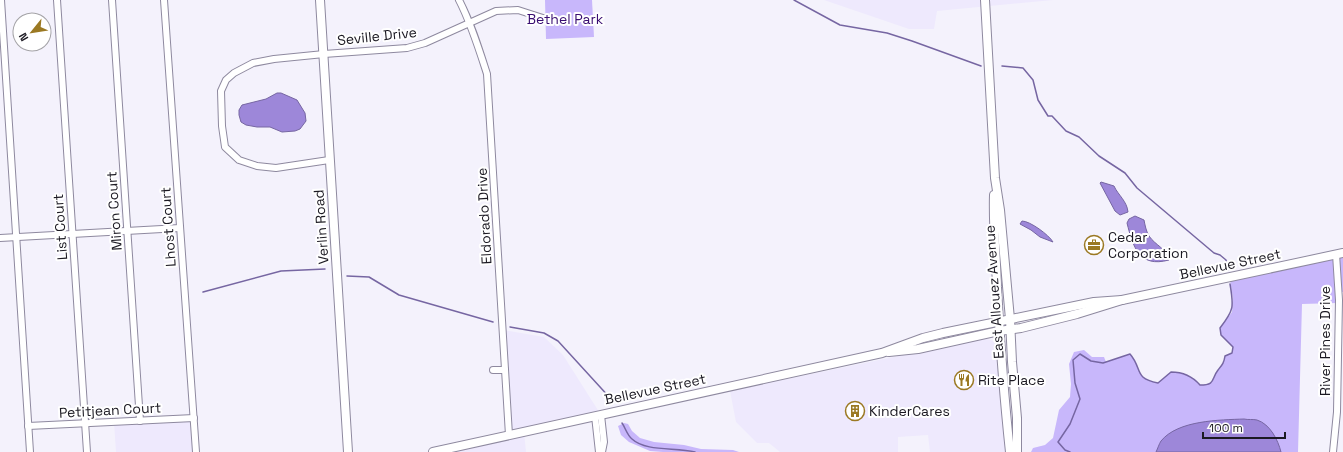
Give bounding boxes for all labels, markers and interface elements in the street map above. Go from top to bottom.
park label: Bethel Park [527,10,604,28]
north arrow [12,12,52,52]
street label: Seville Drive [336,23,418,49]
text: N [15,30,31,44]
street label: Eldorado Drive [472,167,496,265]
street label: Miron Court [102,171,126,251]
street label: Lhost Court [156,186,180,268]
street label: Verlin Road [309,189,333,265]
street label: List Court [49,193,71,261]
street label: East Allouez Avenue [980,225,1008,359]
place label: Cedar Corporation [1108,228,1188,262]
office icon: Cedar Corporation [1083,234,1105,256]
street label: Bellevue Street [1178,244,1282,284]
street label: River Pines Drive [1316,286,1334,396]
street label: Bellevue Street [603,369,707,409]
restaurant icon: Rite Place [953,369,975,391]
place label: Rite Place [978,371,1045,389]
street label: Petitjean Court [58,398,162,422]
building icon: KinderCares [844,400,866,422]
place label: KinderCares [869,402,950,420]
scale bar [1203,414,1285,440]
text: 100 m [1209,420,1243,436]

